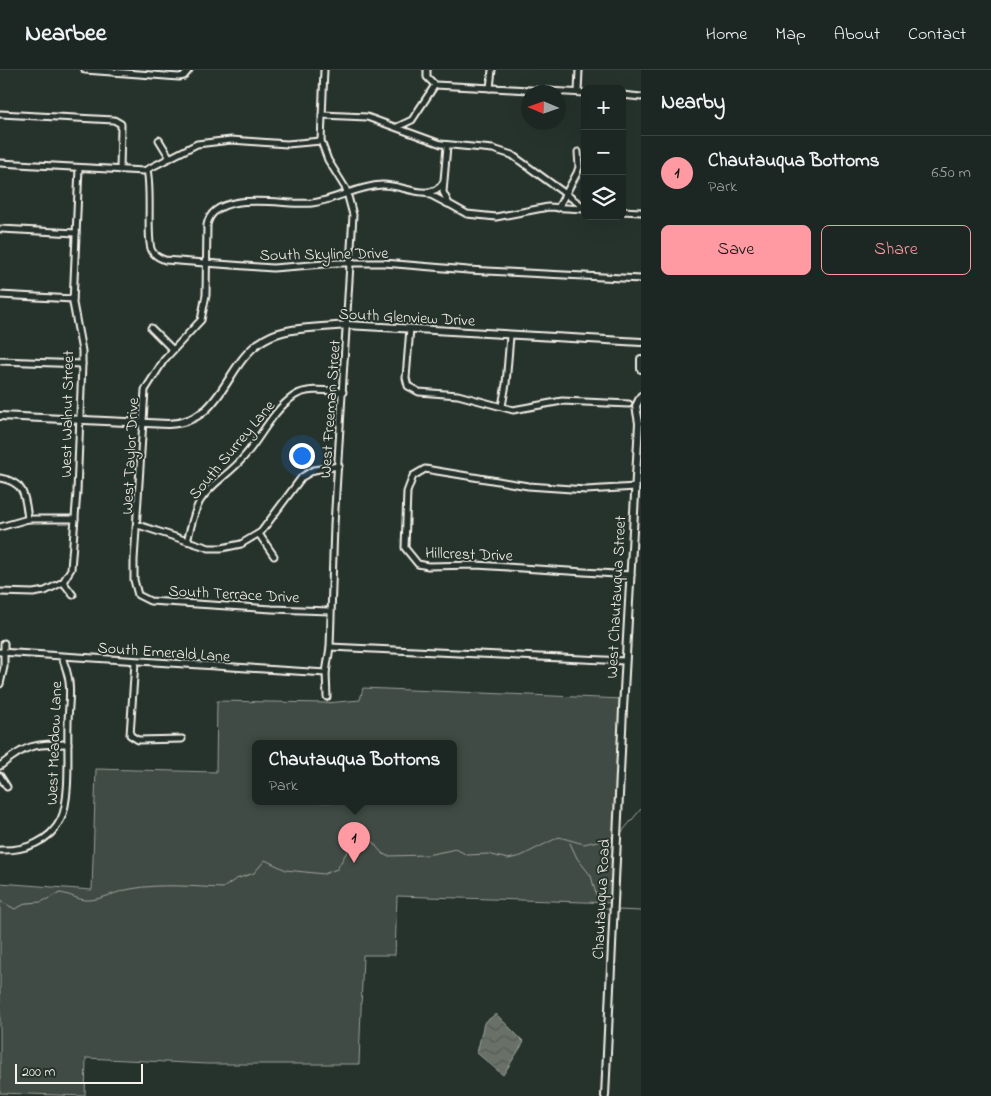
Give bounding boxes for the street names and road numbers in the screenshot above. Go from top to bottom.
street label: South Skyline Drive [259,242,390,268]
street label: South Glenview Drive [338,302,477,334]
street label: West Freeman Street [314,338,348,479]
street label: West Walnut Street [55,349,81,478]
street label: South Surrey Lane [184,395,282,505]
street label: West Taylor Drive [116,396,146,515]
street label: West Chautauqua Street [601,514,633,679]
street label: Hillcrest Drive [425,541,514,569]
street label: South Terrace Drive [168,580,301,610]
street label: South Emerald Lane [97,636,232,670]
street label: West Meadow Lane [41,680,69,805]
street label: Chautauqua Road [587,838,617,960]

